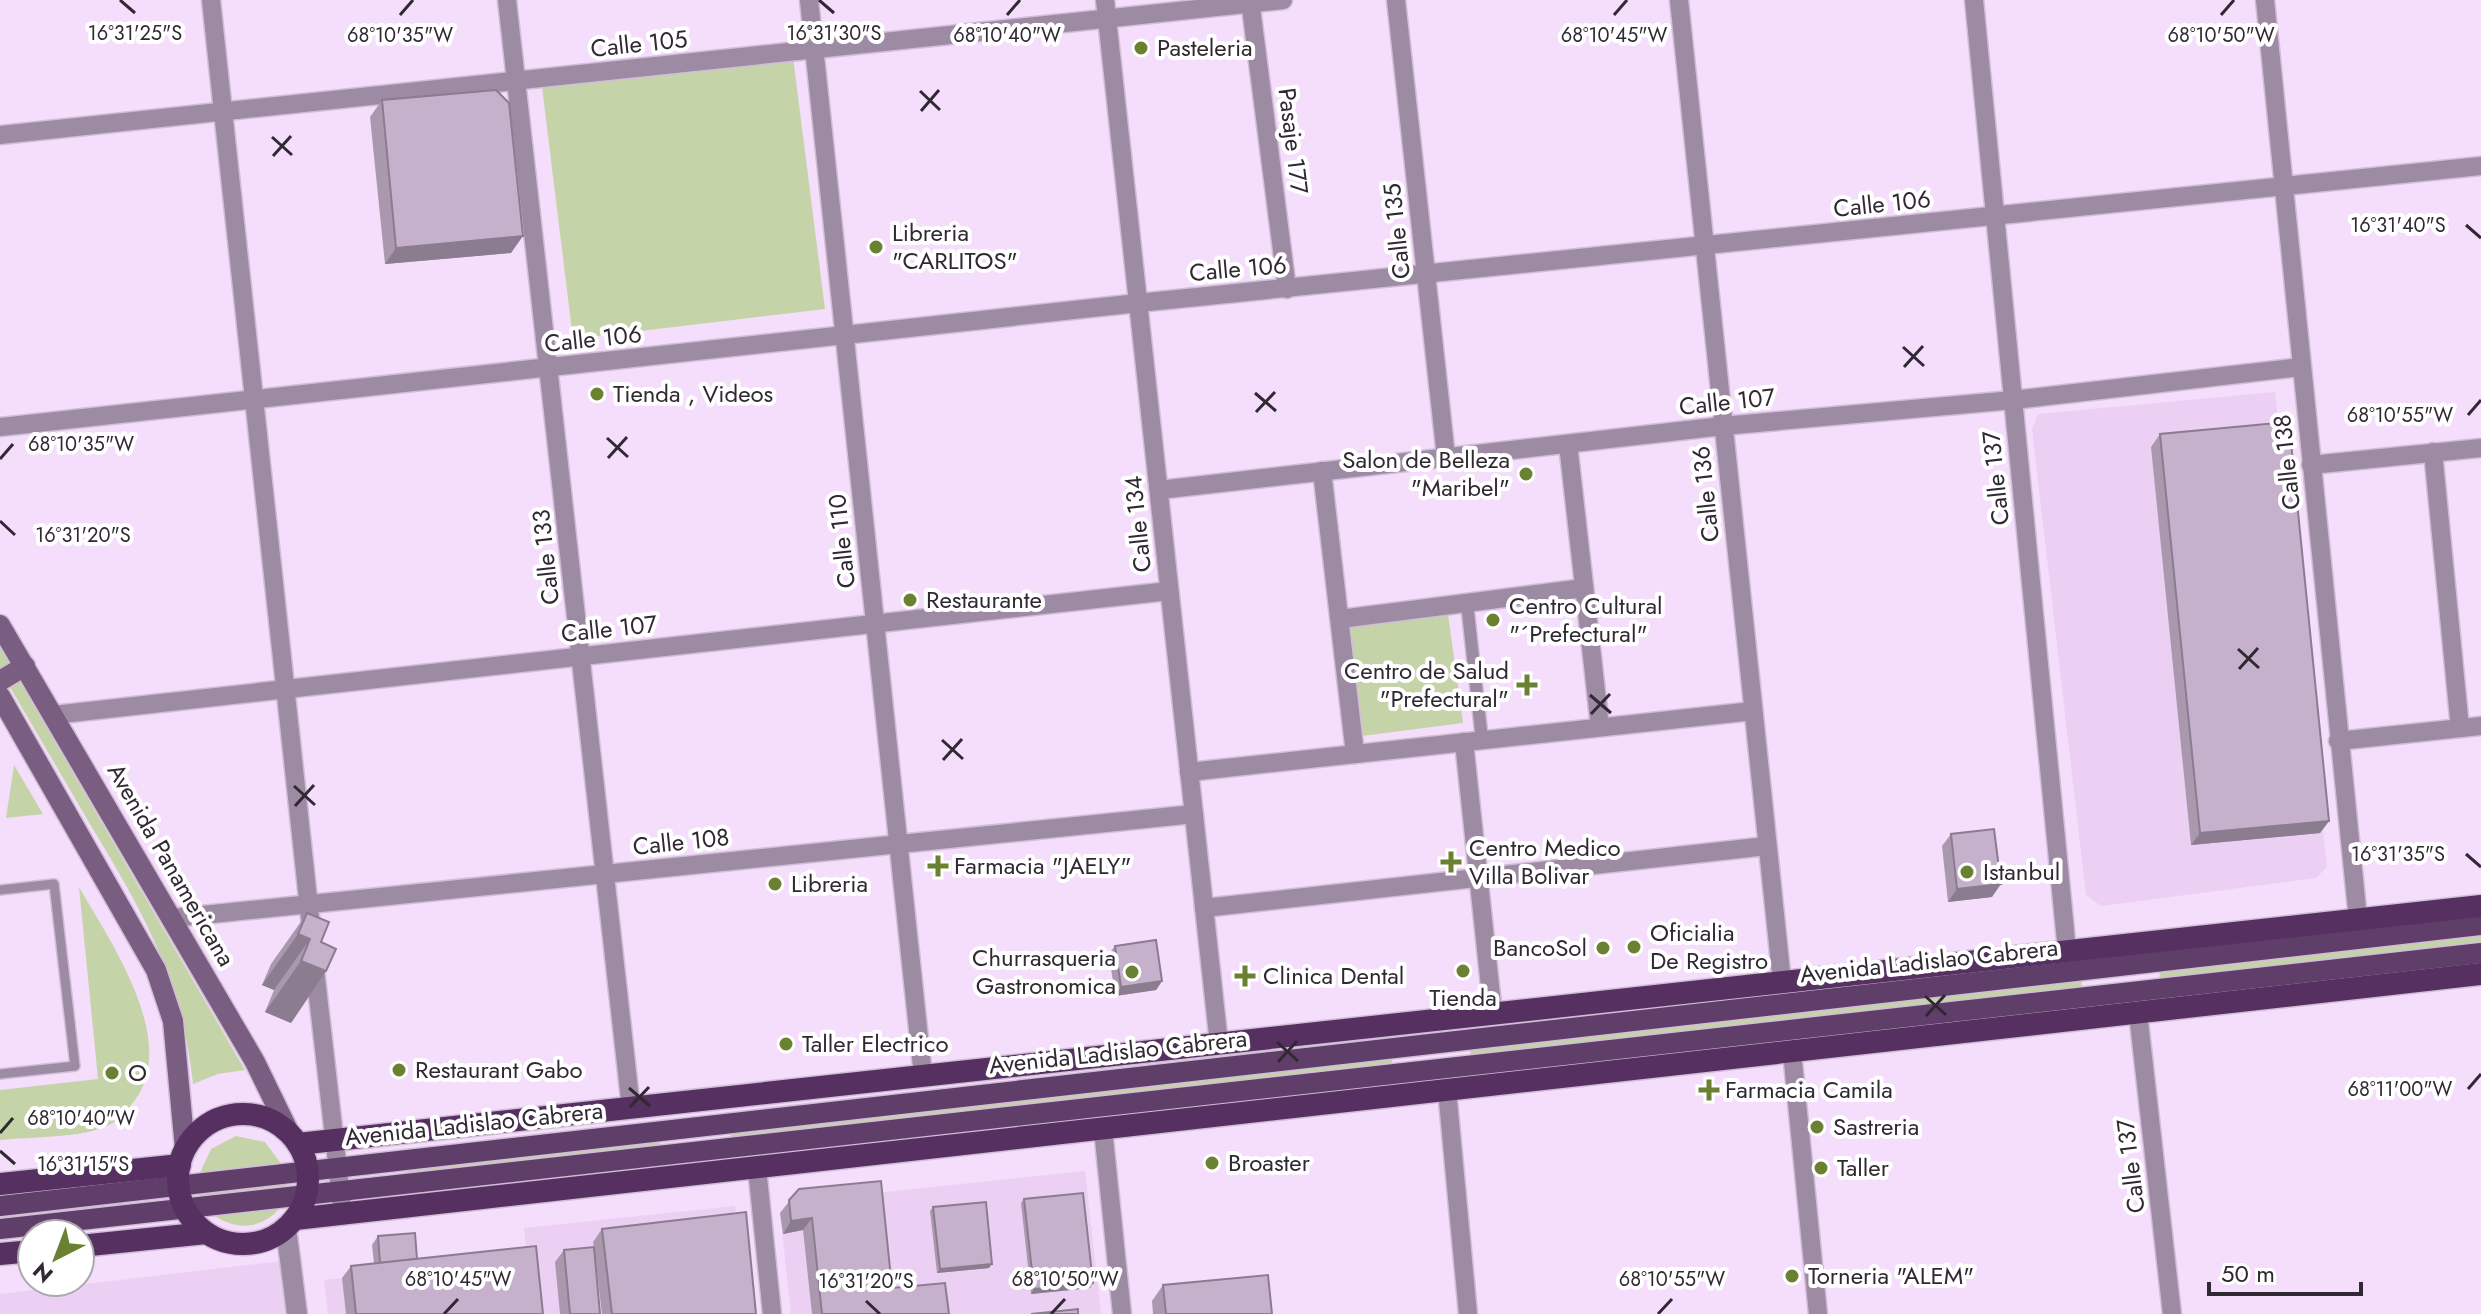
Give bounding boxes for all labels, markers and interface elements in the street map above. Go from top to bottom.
text: 16°31'25"S [88,19,182,48]
text: 16°31'30"S [787,19,881,48]
text: 68°10'35"W [347,21,453,50]
street label: Calle 105 [589,21,689,66]
text: 68°10'40"W [953,21,1061,50]
text: 68°10'45"W [1561,21,1668,50]
text: 68°10'50"W [2167,21,2275,50]
place label: Pasteleria [1157,30,1253,65]
marker: Pasteleria [1132,39,1150,57]
street label: Pasaje 177 [1270,86,1317,196]
street label: Calle 135 [1374,181,1419,281]
street label: Calle 106 [1832,181,1932,226]
text: 16°31'40"S [2350,211,2446,240]
place label: Libreria "CARLITOS" [892,215,1018,278]
marker: Libreria "CARLITOS" [867,238,885,256]
street label: Calle 106 [1188,247,1288,290]
street label: Calle 106 [543,316,643,361]
place label: Tienda , Videos [613,376,773,411]
street label: Calle 107 [1677,379,1777,424]
marker: Tienda , Videos [588,385,606,403]
text: 68°10'55"W [2347,401,2453,430]
street label: Calle 138 [2264,413,2309,511]
street label: Calle 137 [1973,429,2018,527]
text: 68°10'35"W [28,430,134,459]
place label: Salon de Belleza "Maribel" [1342,442,1510,505]
street label: Calle 136 [1683,444,1728,544]
marker: Salon de Belleza "Maribel" [1517,465,1535,483]
street label: Calle 134 [1115,474,1160,574]
street label: Calle 110 [819,492,864,590]
street label: Calle 133 [523,508,568,606]
text: 16°31'20"S [35,521,131,550]
place label: Restaurante [926,582,1042,617]
place label: Centro Cultural "´Prefectural" [1509,588,1663,651]
marker: Restaurante [901,591,919,609]
street label: Calle 107 [559,606,659,651]
marker: Centro Cultural "´Prefectural" [1484,611,1502,629]
place label: Centro de Salud "Prefectural" [1344,653,1509,716]
marker: Centro de Salud "Prefectural" [1516,674,1538,696]
street label: Avenida Panamericana [99,757,244,973]
street label: Calle 108 [631,819,731,864]
place label: Centro Medico Villa Bolivar [1469,830,1621,893]
text: 16°31'35"S [2351,840,2445,869]
place label: Farmacia "JAELY" [954,848,1131,883]
marker: Centro Medico Villa Bolivar [1440,851,1462,873]
place label: Istanbul [1983,854,2060,889]
marker: Farmacia "JAELY" [929,857,947,875]
marker: Istanbul [1958,863,1976,881]
place label: Libreria [791,866,868,901]
marker: Libreria [766,875,784,893]
place label: Oficialia De Registro [1650,915,1768,978]
place label: BancoSol [1493,930,1587,965]
street label: Avenida Ladislao Cabrera [1798,930,2060,991]
marker: Oficialia De Registro [1625,938,1643,956]
marker: BancoSol [1594,939,1612,957]
place label: Churrasqueria Gastronomica [972,940,1116,1003]
place label: Clinica Dental [1263,958,1404,993]
marker: Tienda [1454,962,1472,980]
marker: Churrasqueria Gastronomica [1123,963,1141,981]
marker: Clinica Dental [1234,965,1256,987]
place label: Tienda [1429,980,1497,1015]
street label: Avenida Ladislao Cabrera [987,1021,1249,1082]
place label: Taller Electrico [802,1026,949,1061]
marker: Taller Electrico [777,1035,795,1053]
place label: Restaurant Gabo [415,1052,583,1087]
place label: O [128,1055,147,1090]
marker: Restaurant Gabo [390,1061,408,1079]
marker: O [103,1064,121,1082]
place label: Farmacia Camila [1725,1072,1893,1107]
text: 68°11'00"W [2348,1075,2453,1104]
marker: Farmacia Camila [1700,1081,1718,1099]
street label: Avenida Ladislao Cabrera [343,1093,605,1154]
text: 68°10'40"W [27,1104,135,1133]
place label: Sastreria [1833,1109,1919,1144]
street label: Calle 137 [2107,1117,2154,1215]
marker: Sastreria [1808,1118,1826,1136]
place label: Broaster [1228,1145,1311,1180]
text: 16°31'15"S [37,1150,129,1179]
place label: Taller [1837,1150,1890,1185]
marker: Broaster [1203,1154,1221,1172]
marker: Taller [1812,1159,1830,1177]
north arrow [16,1218,96,1298]
scale bar [2209,1246,2361,1296]
text: N [25,1255,60,1291]
text: 50 m [2221,1256,2275,1291]
place label: Torneria "ALEM" [1808,1258,1974,1293]
text: 68°10'45"W [405,1265,512,1294]
text: 68°10'50"W [1011,1265,1119,1294]
text: 68°10'55"W [1619,1265,1725,1294]
text: 16°31'20"S [818,1267,914,1296]
marker: Torneria "ALEM" [1783,1267,1801,1285]

